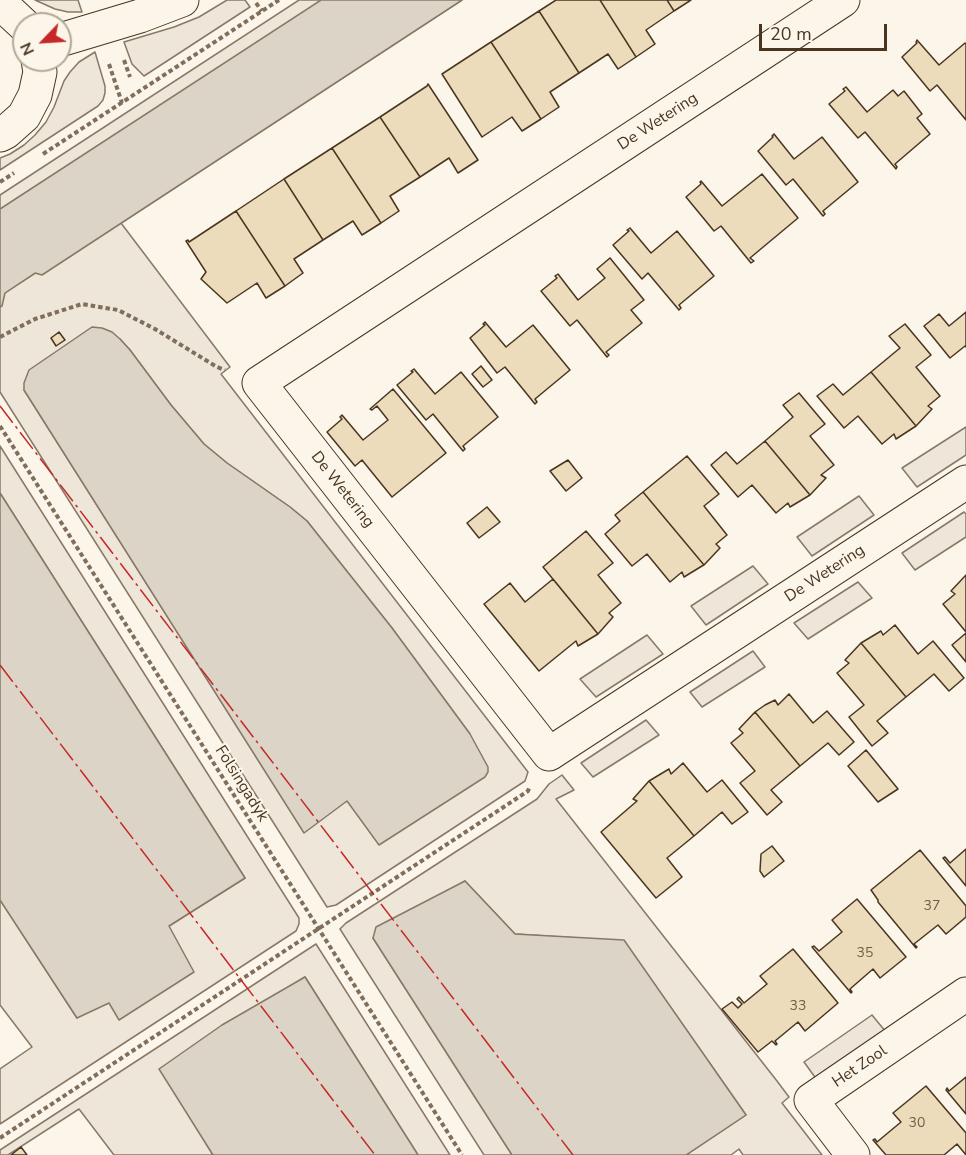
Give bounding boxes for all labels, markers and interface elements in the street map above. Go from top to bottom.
north arrow [12,12,72,72]
scale bar [762,12,890,50]
text: 20 m [770,22,812,46]
text: N [15,39,40,59]
street label: De Wetering [614,89,702,155]
street label: De Wetering [306,448,378,532]
street label: De Wetering [781,541,869,607]
street label: Folsingadyk [210,742,272,826]
house number: 37 [924,899,940,915]
house number: 35 [857,946,873,962]
house number: 33 [790,999,806,1015]
street label: Het Zool [829,1042,891,1092]
house number: 30 [909,1116,925,1132]

